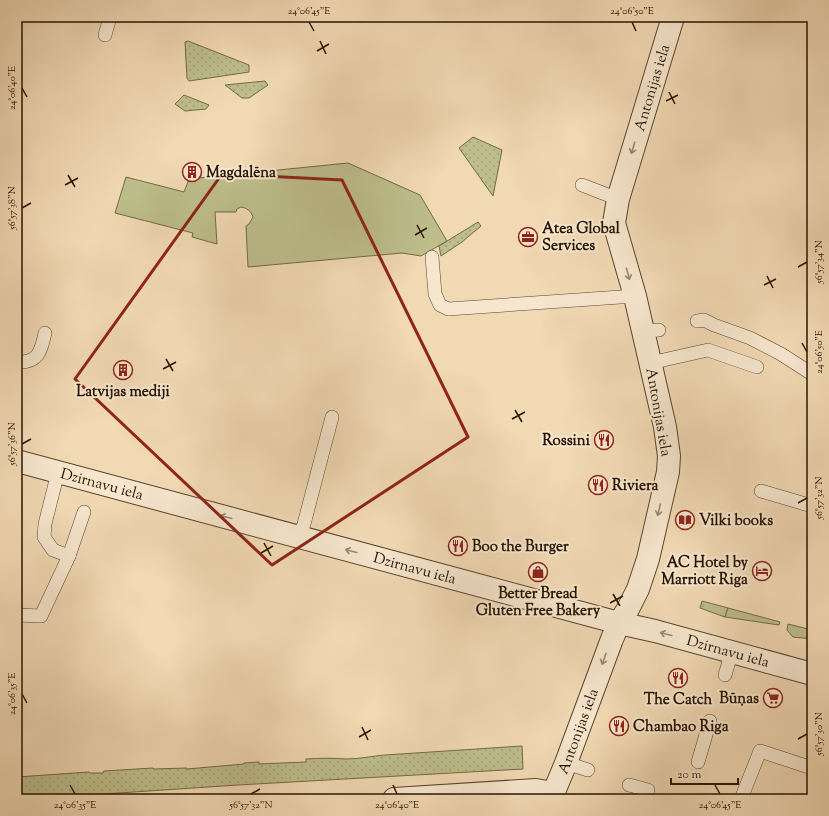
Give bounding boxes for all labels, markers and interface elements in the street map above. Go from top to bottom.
text: 24°06'45"E [288,4,330,19]
text: 24°06'50"E [610,4,654,19]
street label: Antonijas iela [630,42,676,134]
text: 24°06'40"E [5,66,20,110]
one-way arrow [629,141,636,154]
building icon: Magdalēna [181,161,203,183]
place label: Magdalēna [206,163,276,184]
text: 56°57'38"N [5,186,20,231]
place label: Atea Global Services [542,219,621,257]
office icon: Atea Global Services [517,226,539,248]
text: 56°57'34"N [812,240,827,285]
one-way arrow [625,267,633,280]
text: 24°06'50"E [812,330,827,374]
building icon: Latvijas mediji [112,359,134,381]
street label: Antonijas iela [639,366,676,458]
place label: Latvijas mediji [76,382,171,403]
text: 56°57'36"N [5,422,20,467]
restaurant icon: Rossini [593,429,615,451]
place label: Rossini [542,431,591,452]
street label: Dzirnavu iela [58,464,145,507]
restaurant icon: Riviera [587,474,609,496]
place label: Riviera [612,476,659,497]
text: 56°57'32"N [812,477,827,520]
one-way arrow [655,503,663,516]
library icon: Vilki books [674,509,696,531]
place label: Vilki books [699,511,773,532]
one-way arrow [219,513,232,521]
restaurant icon: Boo the Burger [447,535,469,557]
place label: Boo the Burger [472,537,569,558]
one-way arrow [345,547,358,554]
street label: Dzirnavu iela [371,548,458,591]
place label: AC Hotel by Marriott Riga [661,553,749,591]
hotel icon: AC Hotel by Marriott Riga [751,560,773,582]
shop icon: Better Bread Gluten Free Bakery [527,561,549,583]
place label: Better Bread Gluten Free Bakery [476,584,601,622]
one-way arrow [660,630,673,637]
street label: Dzirnavu iela [684,631,771,674]
one-way arrow [600,653,608,665]
restaurant icon: The Catch [667,667,689,689]
text: 24°06'35"E [5,673,20,715]
street label: Antonijas iela [554,686,605,778]
supermarket icon: Būņas [762,687,784,709]
place label: Būņas [719,689,759,710]
place label: The Catch [644,690,713,711]
text: 56°57'30"N [812,712,827,757]
restaurant icon: Chambao Riga [608,715,630,737]
place label: Chambao Riga [633,717,729,738]
scale bar [671,760,738,786]
text: 20 m [677,766,702,784]
text: 24°06'35"E [54,798,96,813]
text: 56°57'32"N [229,798,272,813]
text: 24°06'40"E [375,798,419,813]
text: 24°06'45"E [699,798,741,813]

